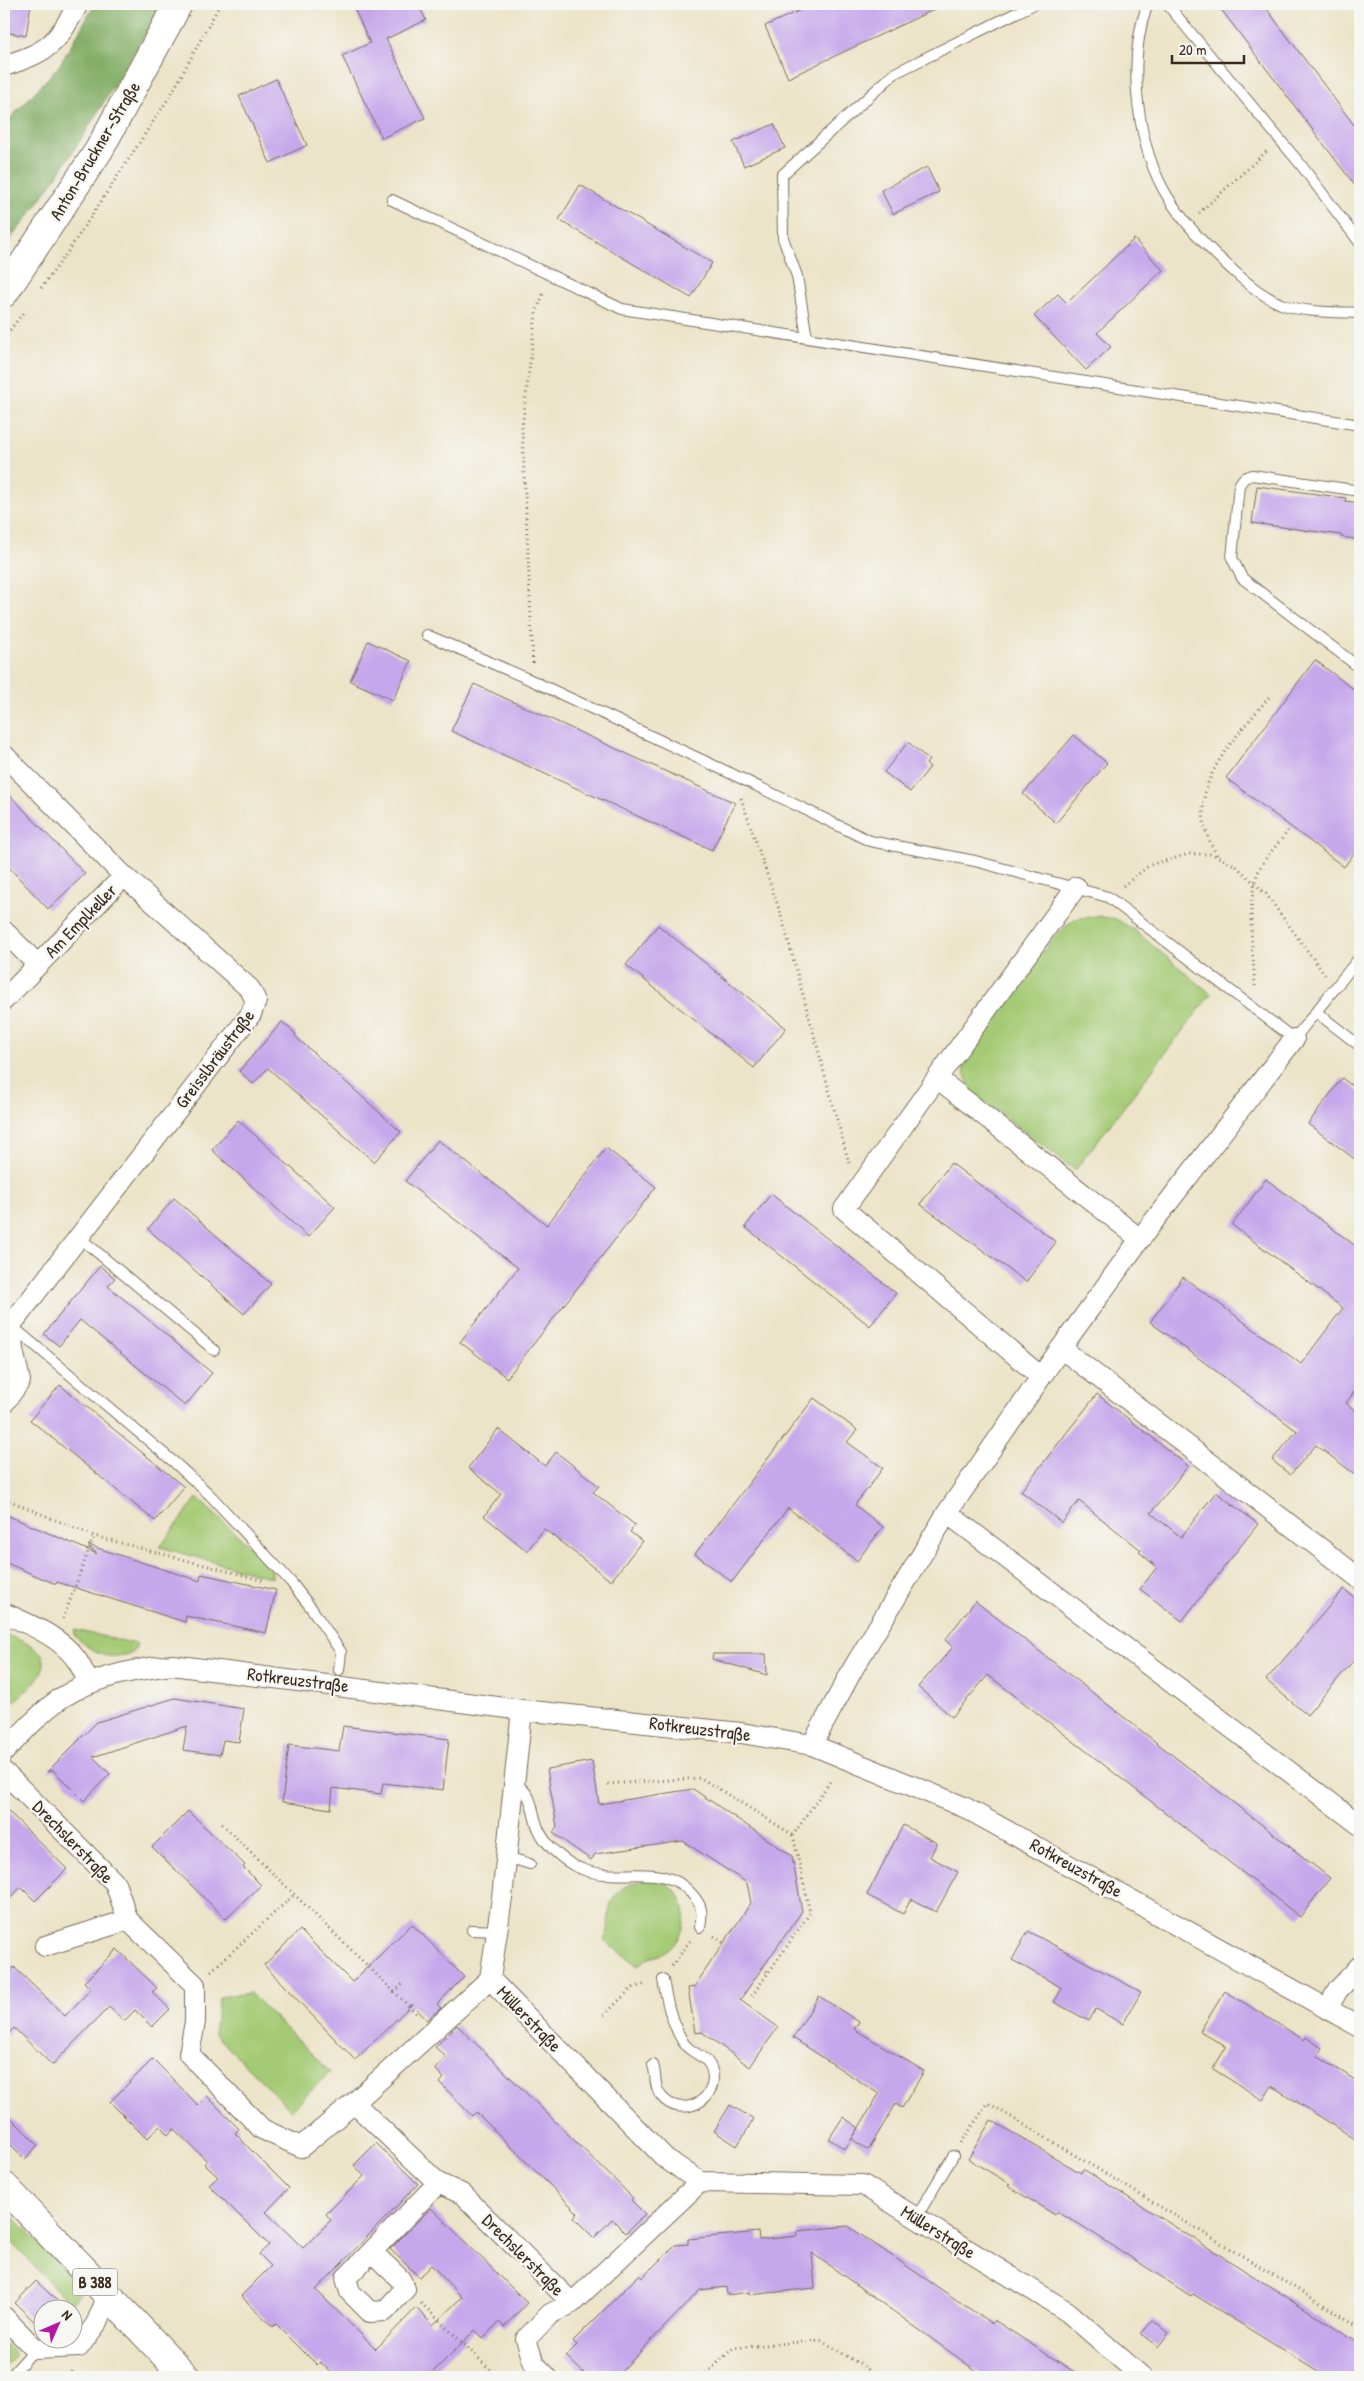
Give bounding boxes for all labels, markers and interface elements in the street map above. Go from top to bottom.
scale bar [1172,32,1244,64]
text: 20 m [1179,39,1206,60]
street label: Anton-Bruckner-Straße [43,77,146,225]
street label: Am Emplkeller [39,878,122,963]
street label: Greisslbräustraße [169,1004,260,1113]
street label: Rotkreuzstraße [246,1661,350,1698]
street label: Rotkreuzstraße [648,1710,752,1747]
street label: Drechslerstraße [27,1795,119,1889]
street label: Rotkreuzstraße [1026,1832,1127,1903]
street label: Müllerstraße [491,1980,567,2057]
street label: Müllerstraße [896,2199,980,2264]
street label: Drechslerstraße [477,2208,570,2301]
road number: B 388 [72,2268,118,2296]
north arrow [32,2298,82,2348]
text: N [58,2305,77,2324]

